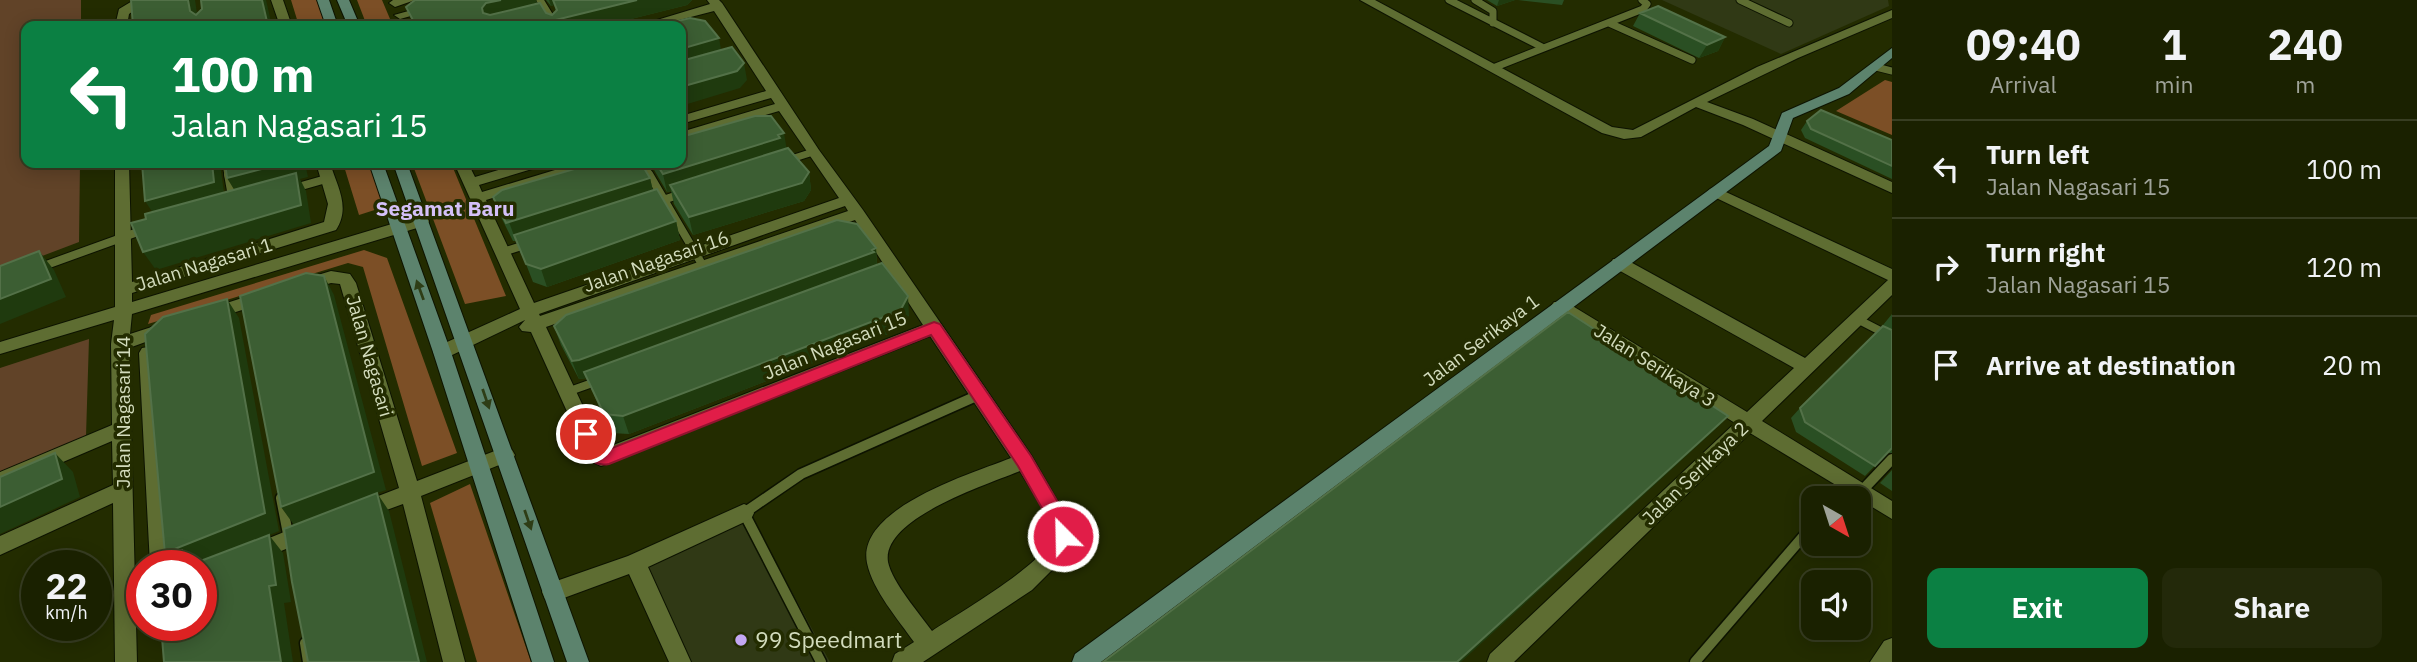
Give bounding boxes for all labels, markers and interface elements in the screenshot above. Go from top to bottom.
text: 09:40 [1966,17,2081,72]
text: 1 [2161,17,2187,72]
text: 240 [2267,17,2343,72]
text: 100 m [171,42,315,105]
icon: left [56,49,147,140]
text: Arrival [1990,69,2057,99]
text: min [2155,69,2193,99]
text: m [2295,69,2315,99]
text: Jalan Nagasari 15 [171,104,428,146]
text: Turn left [1986,137,2089,171]
icon: left [1927,150,1965,188]
text: 100 m [2306,152,2382,186]
text: Jalan Nagasari 15 [1986,171,2171,201]
district label: Segamat Baru [376,194,514,222]
street label: Jalan Nagasari 16 [580,225,732,297]
street label: Jalan Nagasari 1 [133,232,275,296]
text: Turn right [1986,235,2105,269]
icon: right [1927,248,1965,286]
text: 120 m [2306,250,2382,284]
text: Jalan Nagasari 15 [1986,269,2171,299]
one-way arrow [414,279,425,300]
street label: Jalan Serikaya 1 [1418,289,1544,391]
street label: Jalan Nagasari [341,292,399,420]
street label: Jalan Nagasari 15 [760,305,910,385]
street label: Jalan Serikaya 3 [1590,318,1720,412]
street label: Jalan Nagasari 14 [111,336,135,488]
icon: arrive [1927,346,1965,384]
text: Arrive at destination [1986,348,2236,382]
text: 20 m [2322,348,2382,382]
one-way arrow [481,388,492,409]
pin [556,404,616,464]
icon: arrive [567,415,605,453]
street label: Jalan Serikaya 2 [1637,416,1753,530]
north arrow [1801,486,1871,556]
map controls [1801,486,1871,640]
position arrow [1026,499,1100,573]
one-way arrow [523,509,534,530]
speed limit sign: 30 [126,550,217,641]
text: 22 [45,563,88,609]
button: Exit [1927,568,2148,648]
button: Share [2162,568,2382,648]
button: sound [1801,570,1871,640]
text: km/h [45,601,88,624]
place label: 99 Speedmart [755,624,902,654]
marker: 99 Speedmart [733,632,749,648]

